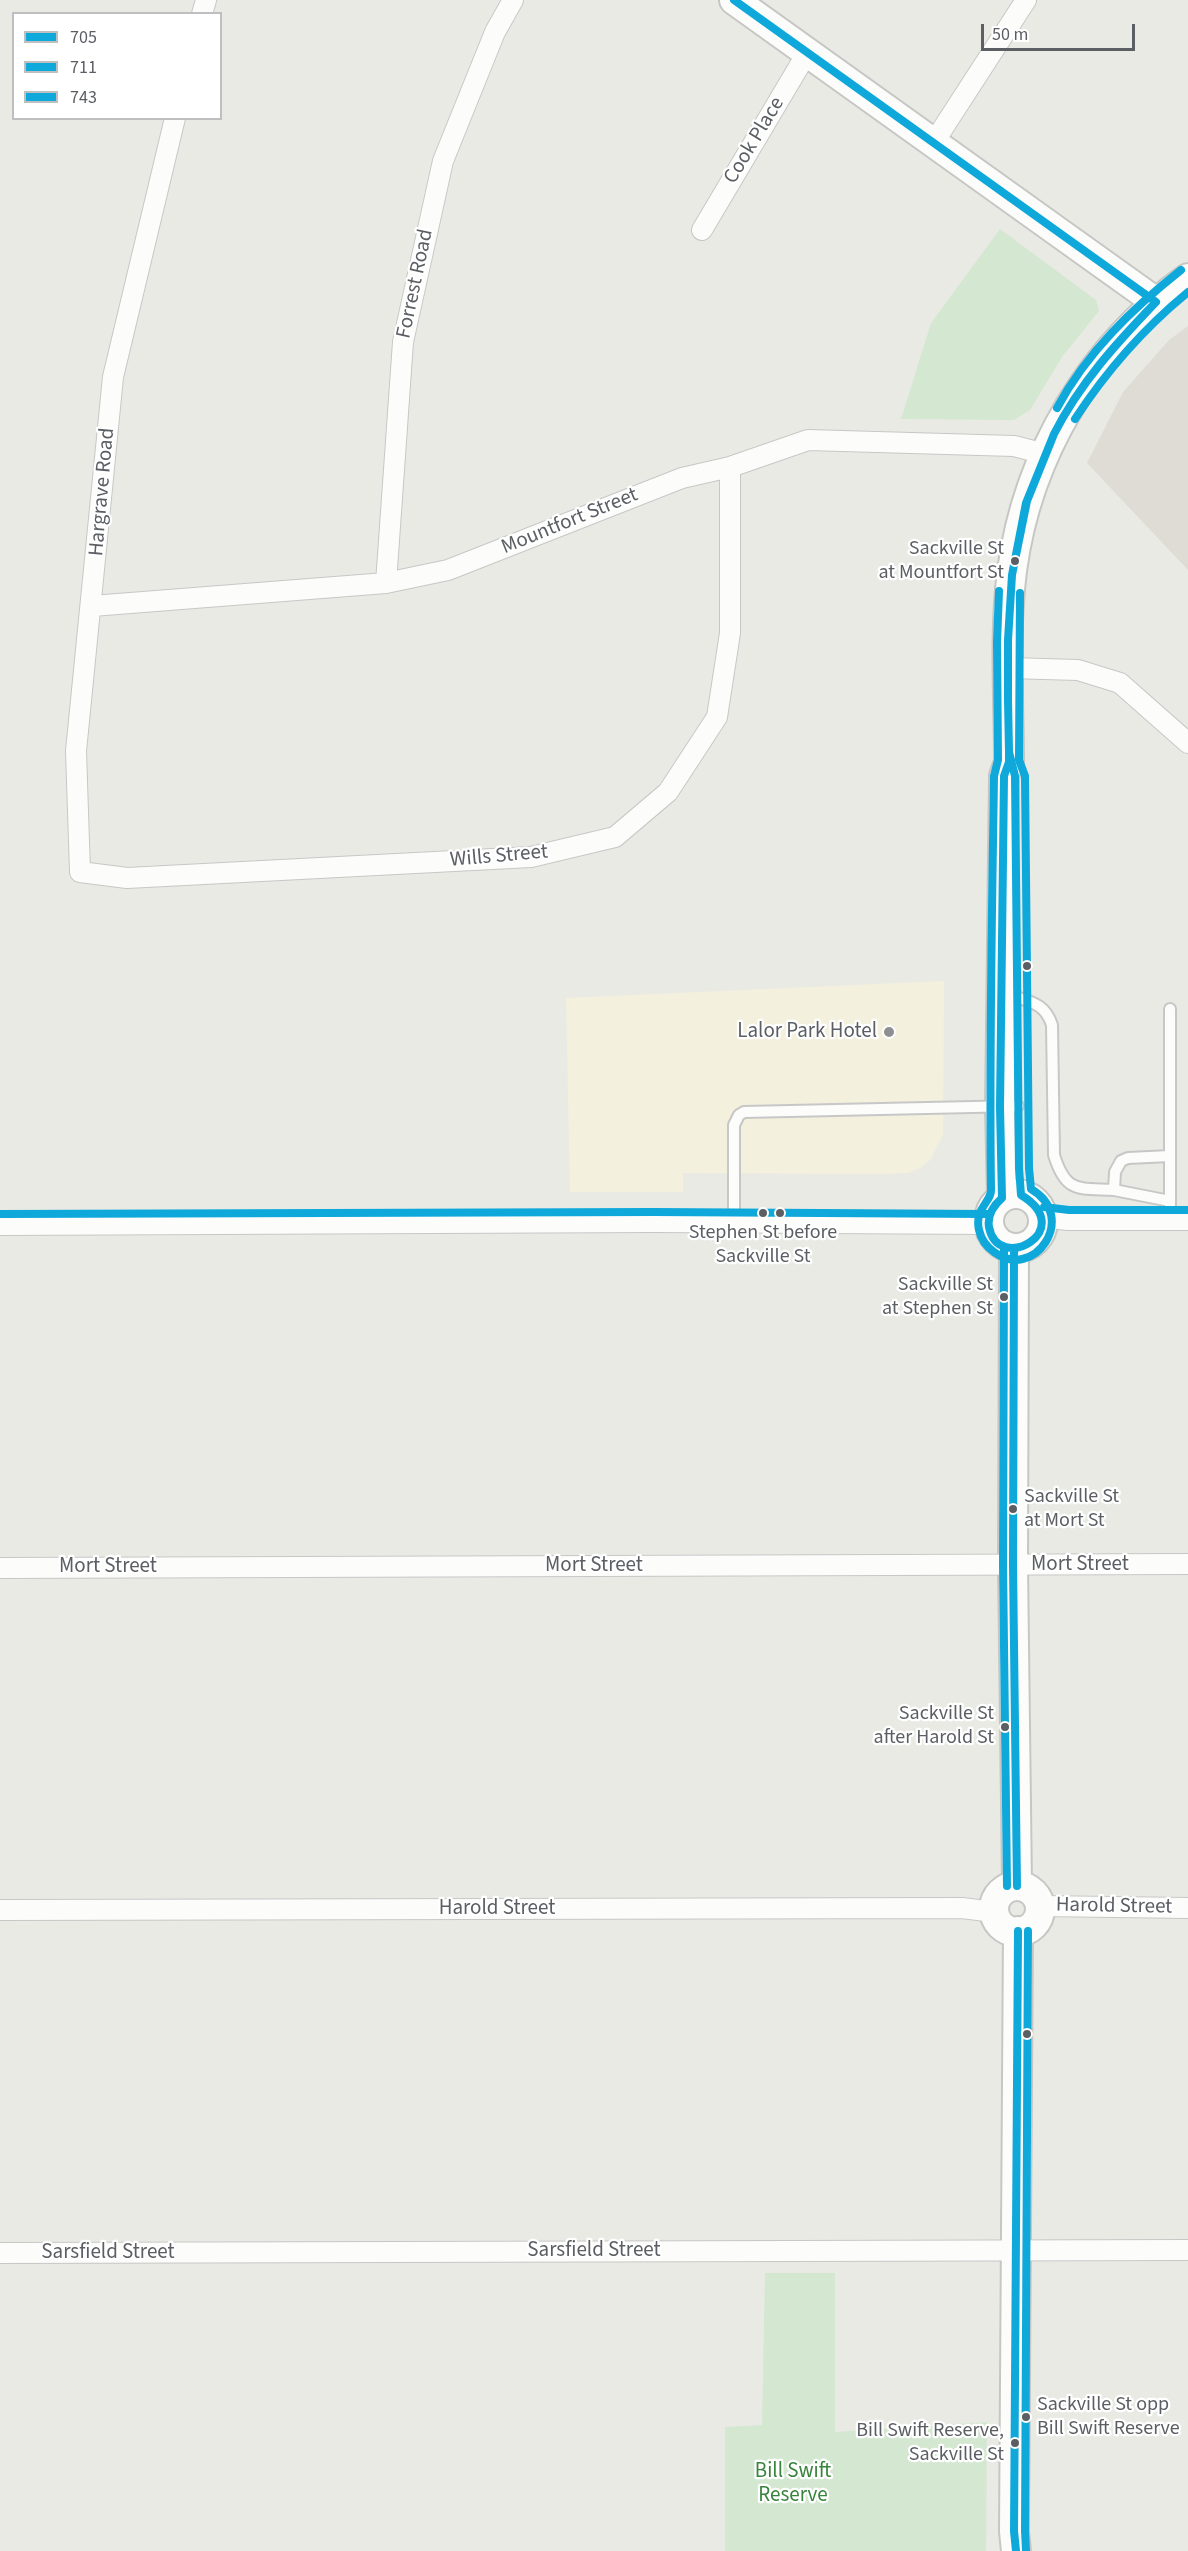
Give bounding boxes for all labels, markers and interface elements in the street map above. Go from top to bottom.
legend [12,12,222,120]
scale bar [984,12,1138,50]
text: 50 m [992,22,1028,47]
text: 705 [70,25,97,50]
text: 711 [70,55,97,80]
text: 743 [70,85,97,110]
street label: Cook Place [719,93,791,189]
street label: Forrest Road [392,227,440,341]
street label: Hargrave Road [85,427,121,557]
street label: Mountfort Street [498,483,642,561]
place label: Sackville St at Mountfort St [878,538,1004,585]
marker: Sackville St at Mountfort St [1009,555,1021,567]
street label: Wills Street [449,840,549,874]
unlabelled marker [1021,960,1033,972]
place label: Lalor Park Hotel [737,1019,877,1045]
marker: Lalor Park Hotel [882,1025,896,1039]
marker: Stephen St before Sackville St [757,1207,769,1219]
unlabelled marker [774,1207,786,1219]
place label: Stephen St before Sackville St [689,1222,837,1269]
place label: Sackville St at Stephen St [882,1274,993,1321]
marker: Sackville St at Stephen St [998,1291,1010,1303]
place label: Sackville St at Mort St [1024,1486,1119,1533]
marker: Sackville St at Mort St [1007,1503,1019,1515]
street label: Mort Street [1031,1552,1129,1578]
street label: Mort Street [545,1553,643,1579]
street label: Mort Street [59,1554,157,1580]
place label: Sackville St after Harold St [874,1703,994,1750]
marker: Sackville St after Harold St [999,1721,1011,1733]
street label: Harold Street [1056,1893,1172,1921]
street label: Harold Street [439,1896,555,1922]
unlabelled marker [1021,2028,1033,2040]
street label: Sarsfield Street [527,2238,661,2264]
street label: Sarsfield Street [41,2240,175,2266]
place label: Sackville St opp Bill Swift Reserve [1037,2394,1180,2441]
marker: Sackville St opp Bill Swift Reserve [1020,2411,1032,2423]
place label: Bill Swift Reserve, Sackville St [856,2420,1004,2467]
marker: Bill Swift Reserve, Sackville St [1009,2437,1021,2449]
park label: Bill Swift Reserve [755,2459,831,2509]

